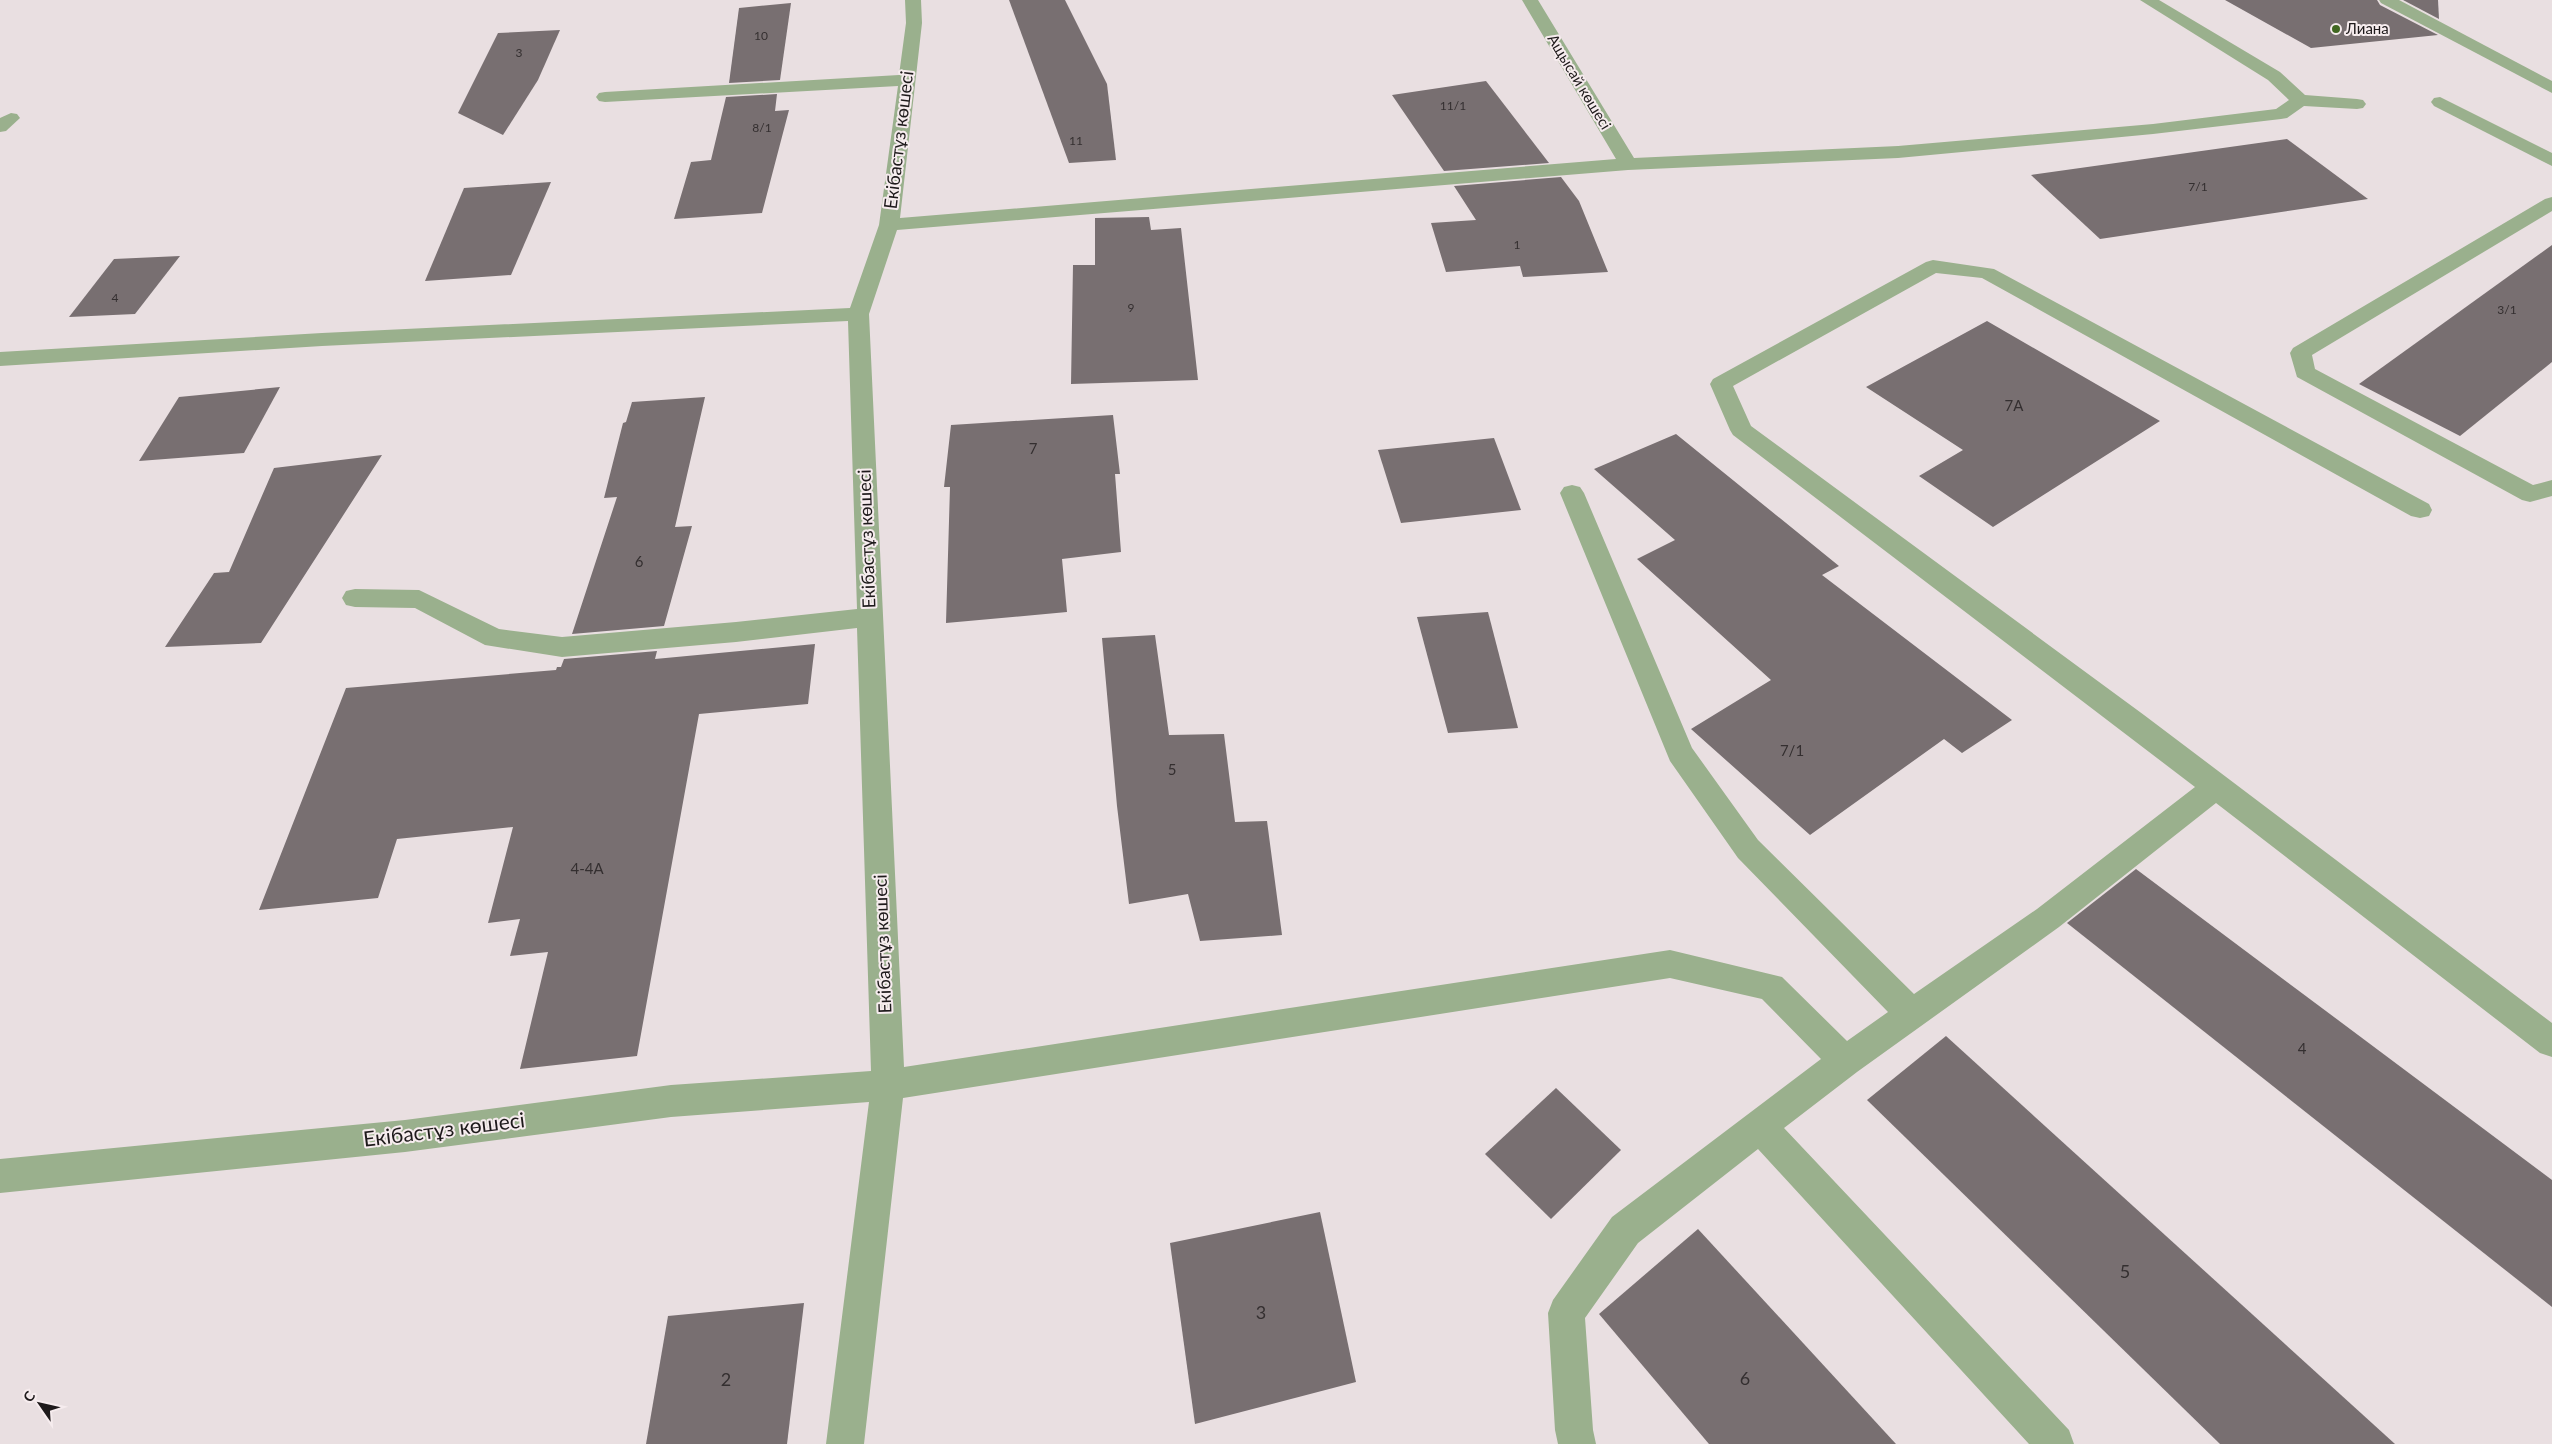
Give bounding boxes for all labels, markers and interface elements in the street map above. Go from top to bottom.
place label: Лиана [2345,19,2389,37]
marker: Лиана [2330,23,2342,35]
house number: 10 [754,28,768,43]
street label: Ащысай көшесі [1544,31,1615,132]
house number: 3 [516,45,523,60]
street label: Екібастұз көшесі [879,69,917,210]
house number: 11/1 [1440,98,1466,113]
house number: 8/1 [752,120,772,135]
house number: 11 [1069,133,1083,148]
house number: 7/1 [2188,179,2208,194]
house number: 1 [1514,237,1521,252]
house number: 4 [112,290,119,305]
house number: 9 [1128,300,1135,315]
house number: 3/1 [2497,302,2517,317]
house number: 7А [2005,396,2024,414]
house number: 7 [1029,439,1038,457]
street label: Екібастұз көшесі [853,469,879,609]
house number: 6 [635,552,644,570]
house number: 7/1 [1780,741,1804,759]
house number: 5 [1168,760,1176,778]
house number: 4-4А [570,859,604,877]
street label: Екібастұз көшесі [869,874,895,1014]
house number: 4 [2298,1039,2307,1057]
street label: Екібастұз көшесі [362,1106,526,1151]
house number: 5 [2120,1260,2130,1282]
house number: 3 [1256,1301,1266,1323]
house number: 6 [1740,1367,1750,1389]
house number: 2 [721,1368,731,1390]
north arrow [15,1379,65,1429]
text: С [19,1387,39,1405]

